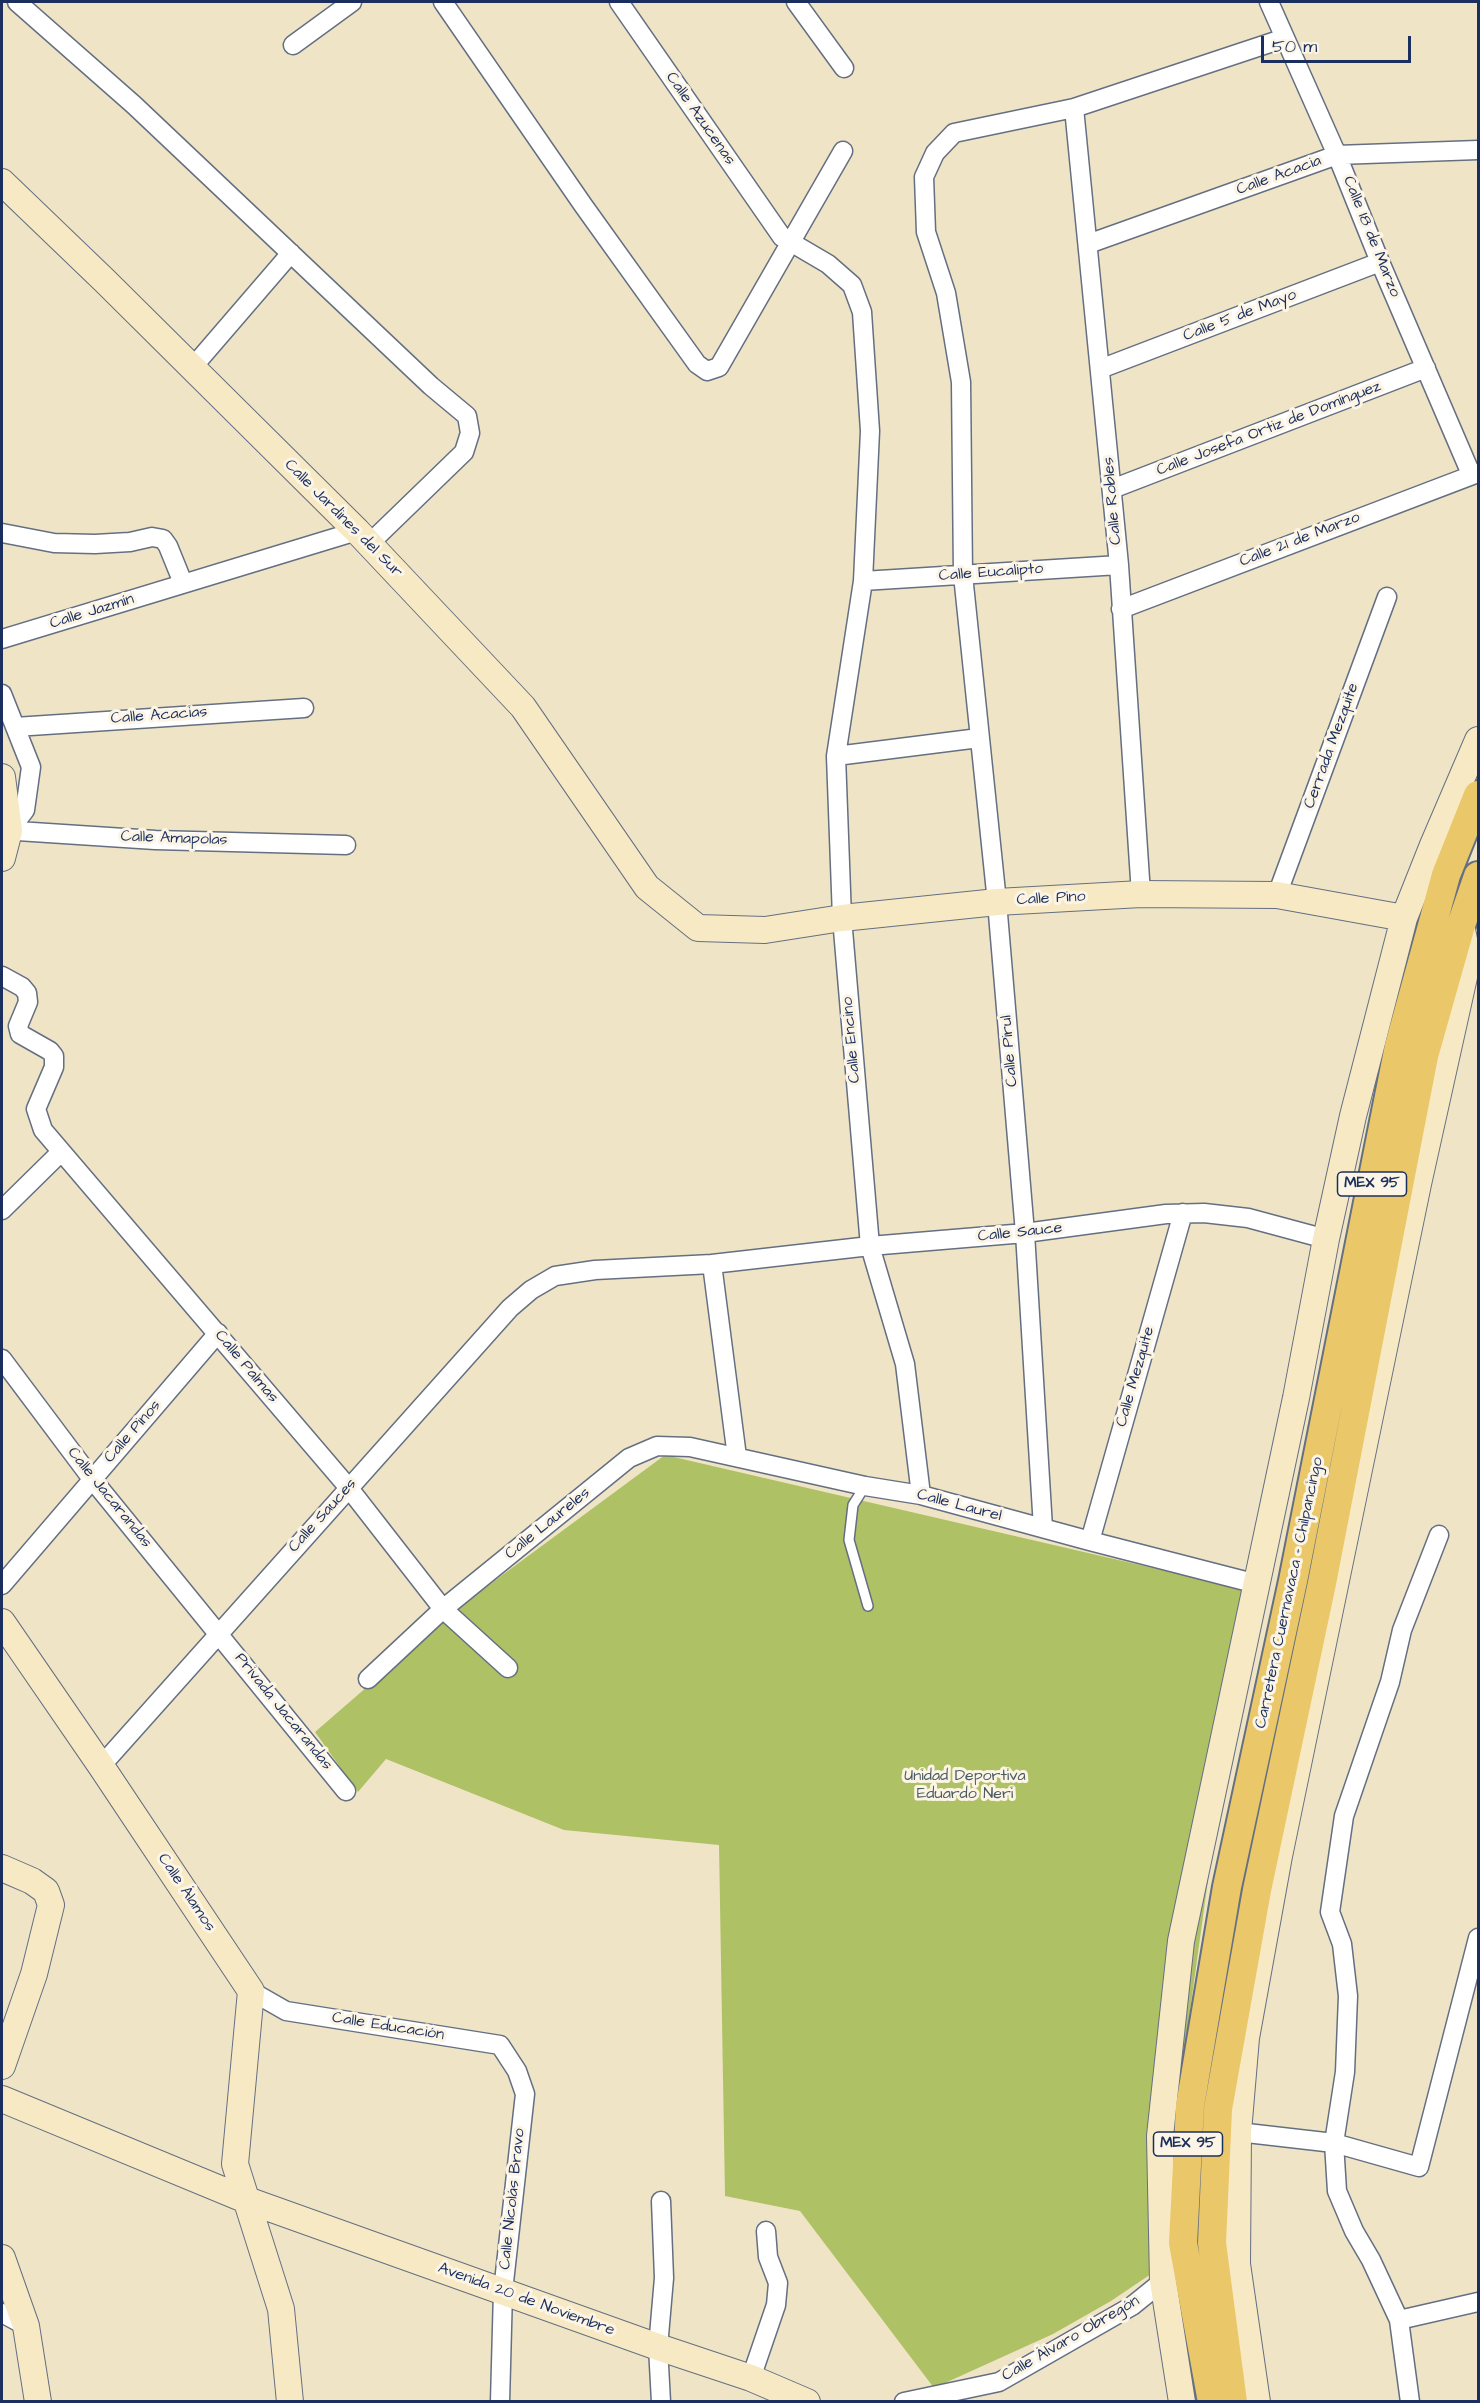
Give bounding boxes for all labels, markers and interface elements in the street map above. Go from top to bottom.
scale bar [1264,24,1414,62]
text: 50 m [1272,34,1317,59]
street label: Calle Azucenas [661,69,739,169]
street label: Calle Acacia [1234,152,1324,200]
street label: Calle 18 de Marzo [1338,174,1404,300]
street label: Calle 5 de Mayo [1181,286,1299,346]
street label: Calle Josefa Ortiz de Domínguez [1154,377,1384,481]
street label: Calle Jardines del Sur [280,456,406,582]
street label: Calle Robles [1100,456,1126,546]
street label: Calle 21 de Marzo [1237,508,1363,572]
street label: Calle Eucalipto [938,560,1044,586]
street label: Calle Jazmín [48,590,136,634]
street label: Cerrada Mezquite [1300,681,1364,811]
street label: Calle Acacias [110,703,208,729]
street label: Calle Amapolas [120,828,228,850]
street label: Calle Pino [1016,888,1086,910]
street label: Calle Encino [839,996,865,1084]
street label: Calle Pirul [997,1014,1023,1088]
road number: MEX 95 [1338,1172,1406,1196]
street label: Calle Sauce [977,1219,1063,1247]
street label: Calle Mezquite [1113,1325,1159,1429]
street label: Calle Palmas [210,1327,282,1407]
street label: Calle Pinos [100,1397,166,1467]
street label: Calle Jacarandas [63,1444,155,1552]
street label: Carretera Cuernavaca - Chilpancingo [1252,1456,1328,1730]
street label: Calle Sauces [285,1475,361,1557]
street label: Calle Laureles [502,1484,594,1564]
street label: Calle Laurel [915,1485,1003,1527]
street label: Privada Jacarandas [230,1650,336,1774]
park label: Unidad Deportiva Eduardo Neri [904,1767,1026,1805]
street label: Calle Álamos [153,1850,219,1936]
street label: Calle Educación [331,2009,445,2045]
street label: Calle Nicolás Bravo [496,2127,530,2271]
road number: MEX 95 [1154,2132,1222,2156]
street label: Avenida 20 de Noviembre [435,2259,617,2341]
street label: Calle Álvaro Obregón [999,2292,1143,2386]

